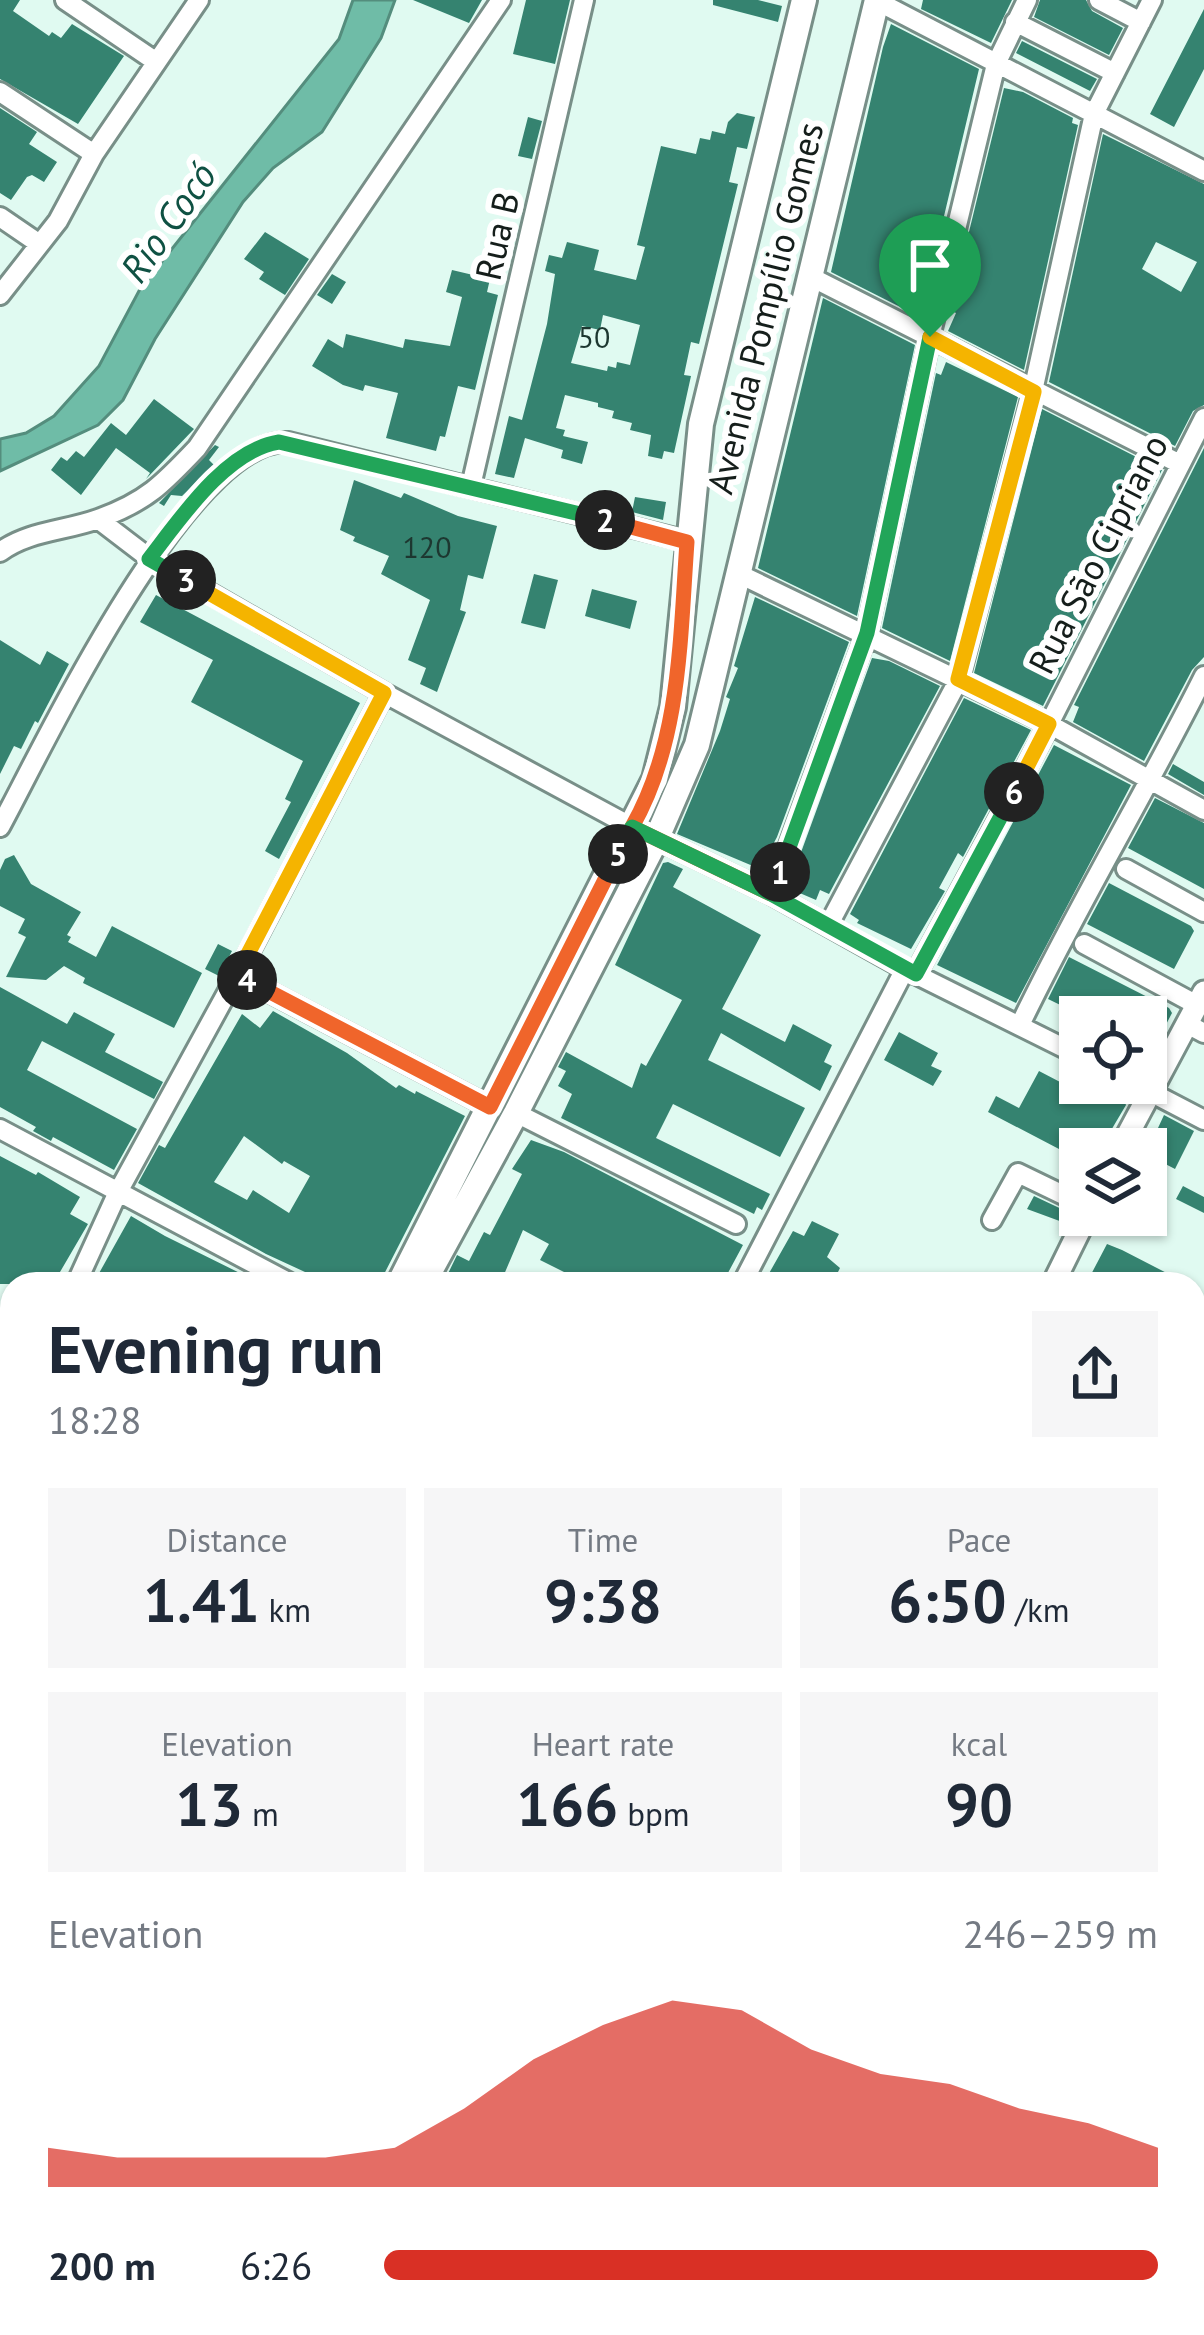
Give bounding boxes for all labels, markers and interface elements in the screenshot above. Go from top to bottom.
street label: Avenida Pompílio Gomes [696,117,833,498]
water label: Rio Cocó [108,152,227,292]
street label: Rua B [464,187,529,285]
pin [879,214,981,337]
icon: arrive [897,232,963,298]
house number: 50 [578,317,610,356]
street label: Rua São Cipriano [1017,426,1178,681]
pin: 2 [575,490,635,550]
text: 2 [596,498,614,541]
house number: 120 [402,527,452,566]
pin: 3 [156,550,216,610]
text: 3 [177,558,195,601]
pin: 6 [984,762,1044,822]
text: 6 [1005,770,1023,813]
pin: 5 [588,824,648,884]
text: 5 [609,832,627,875]
pin: 1 [750,842,810,902]
text: 1 [771,850,789,893]
pin: 4 [217,950,277,1010]
text: 4 [238,958,256,1001]
map controls [1059,996,1167,1236]
button: locate [1059,996,1167,1104]
button: layers [1059,1128,1167,1236]
text: Evening run [48,1306,383,1391]
button: share [1032,1311,1158,1437]
text: 18:28 [48,1394,142,1445]
text: Distance [167,1518,287,1561]
text: Time [568,1518,638,1561]
text: Pace [947,1518,1011,1561]
text: 1.41 [143,1561,260,1639]
text: 9:38 [544,1561,662,1639]
text: 6:50 [888,1561,1007,1639]
text: km [260,1588,311,1631]
text: /km [1007,1588,1070,1631]
text: Elevation [161,1722,293,1765]
text: Heart rate [532,1722,674,1765]
text: kcal [951,1722,1007,1765]
text: 13 [175,1765,243,1843]
text: 166 [516,1765,618,1843]
text: 90 [945,1765,1013,1843]
text: m [243,1792,279,1835]
text: bpm [618,1792,690,1835]
text: Elevation [48,1908,203,1959]
text: 246–259 m [963,1908,1158,1959]
text: 200 m [48,2240,156,2291]
text: 6:26 [240,2240,312,2291]

